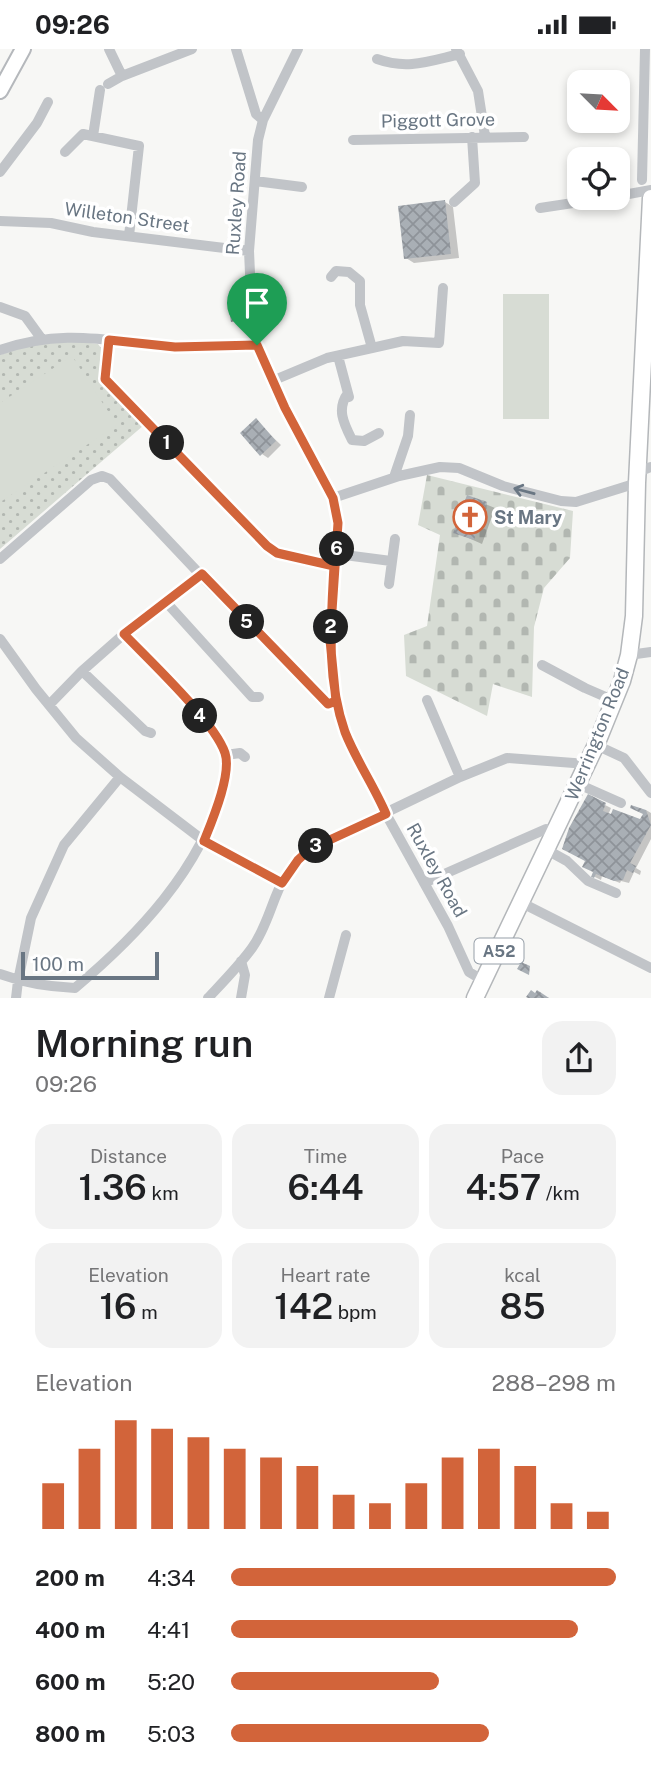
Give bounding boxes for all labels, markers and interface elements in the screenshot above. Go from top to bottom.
text: 09:26 [35,9,110,40]
north arrow [567,70,630,133]
map controls [567,70,630,210]
street label: Piggott Grove [381,109,495,131]
button: locate [567,147,630,210]
street label: Ruxley Road [222,150,250,256]
street label: Willeton Street [63,198,191,236]
pin [227,273,287,345]
icon: arrive [238,284,276,322]
pin: 1 [150,425,184,461]
text: 1 [162,431,171,453]
one-way arrow [513,484,536,497]
church icon: St Mary [451,498,489,536]
place label: St Mary [494,507,562,528]
pin: 6 [320,531,354,567]
text: 6 [330,537,343,559]
pin: 5 [230,605,264,639]
pin: 2 [314,609,348,645]
text: 5 [240,610,253,632]
text: 2 [324,615,337,637]
street label: Werrington Road [561,665,633,803]
pin: 4 [182,699,218,733]
text: 4 [193,704,206,726]
street label: Ruxley Road [403,819,471,921]
pin: 3 [298,829,334,863]
text: 3 [309,834,322,856]
road number: A52 [475,939,524,963]
scale bar [21,949,159,981]
text: 100 m [32,953,84,975]
text: Morning run [35,1021,253,1066]
button: share [542,1021,616,1095]
text: 09:26 [35,1070,97,1097]
text: Distance [90,1145,167,1167]
text: Time [304,1145,347,1167]
text: Pace [501,1145,544,1167]
text: 1.36 [78,1167,147,1208]
text: 6:44 [287,1167,364,1208]
text: 4:57 [465,1167,541,1208]
text: km [147,1182,179,1204]
text: /km [541,1182,580,1204]
text: Elevation [88,1264,169,1286]
text: Heart rate [281,1264,370,1286]
text: kcal [504,1264,541,1286]
text: 16 [99,1286,137,1327]
text: 142 [274,1286,333,1327]
text: 85 [499,1286,546,1327]
text: m [137,1301,158,1323]
text: bpm [333,1301,377,1323]
text: Elevation [35,1369,133,1396]
text: 288–298 m [492,1369,616,1396]
text: 200 m [35,1564,105,1591]
text: 4:34 [147,1564,196,1591]
text: 400 m [35,1616,105,1643]
text: 4:41 [147,1616,190,1643]
text: 600 m [35,1668,105,1695]
text: 5:20 [147,1668,195,1695]
text: 800 m [35,1720,106,1747]
text: 5:03 [147,1720,195,1747]

